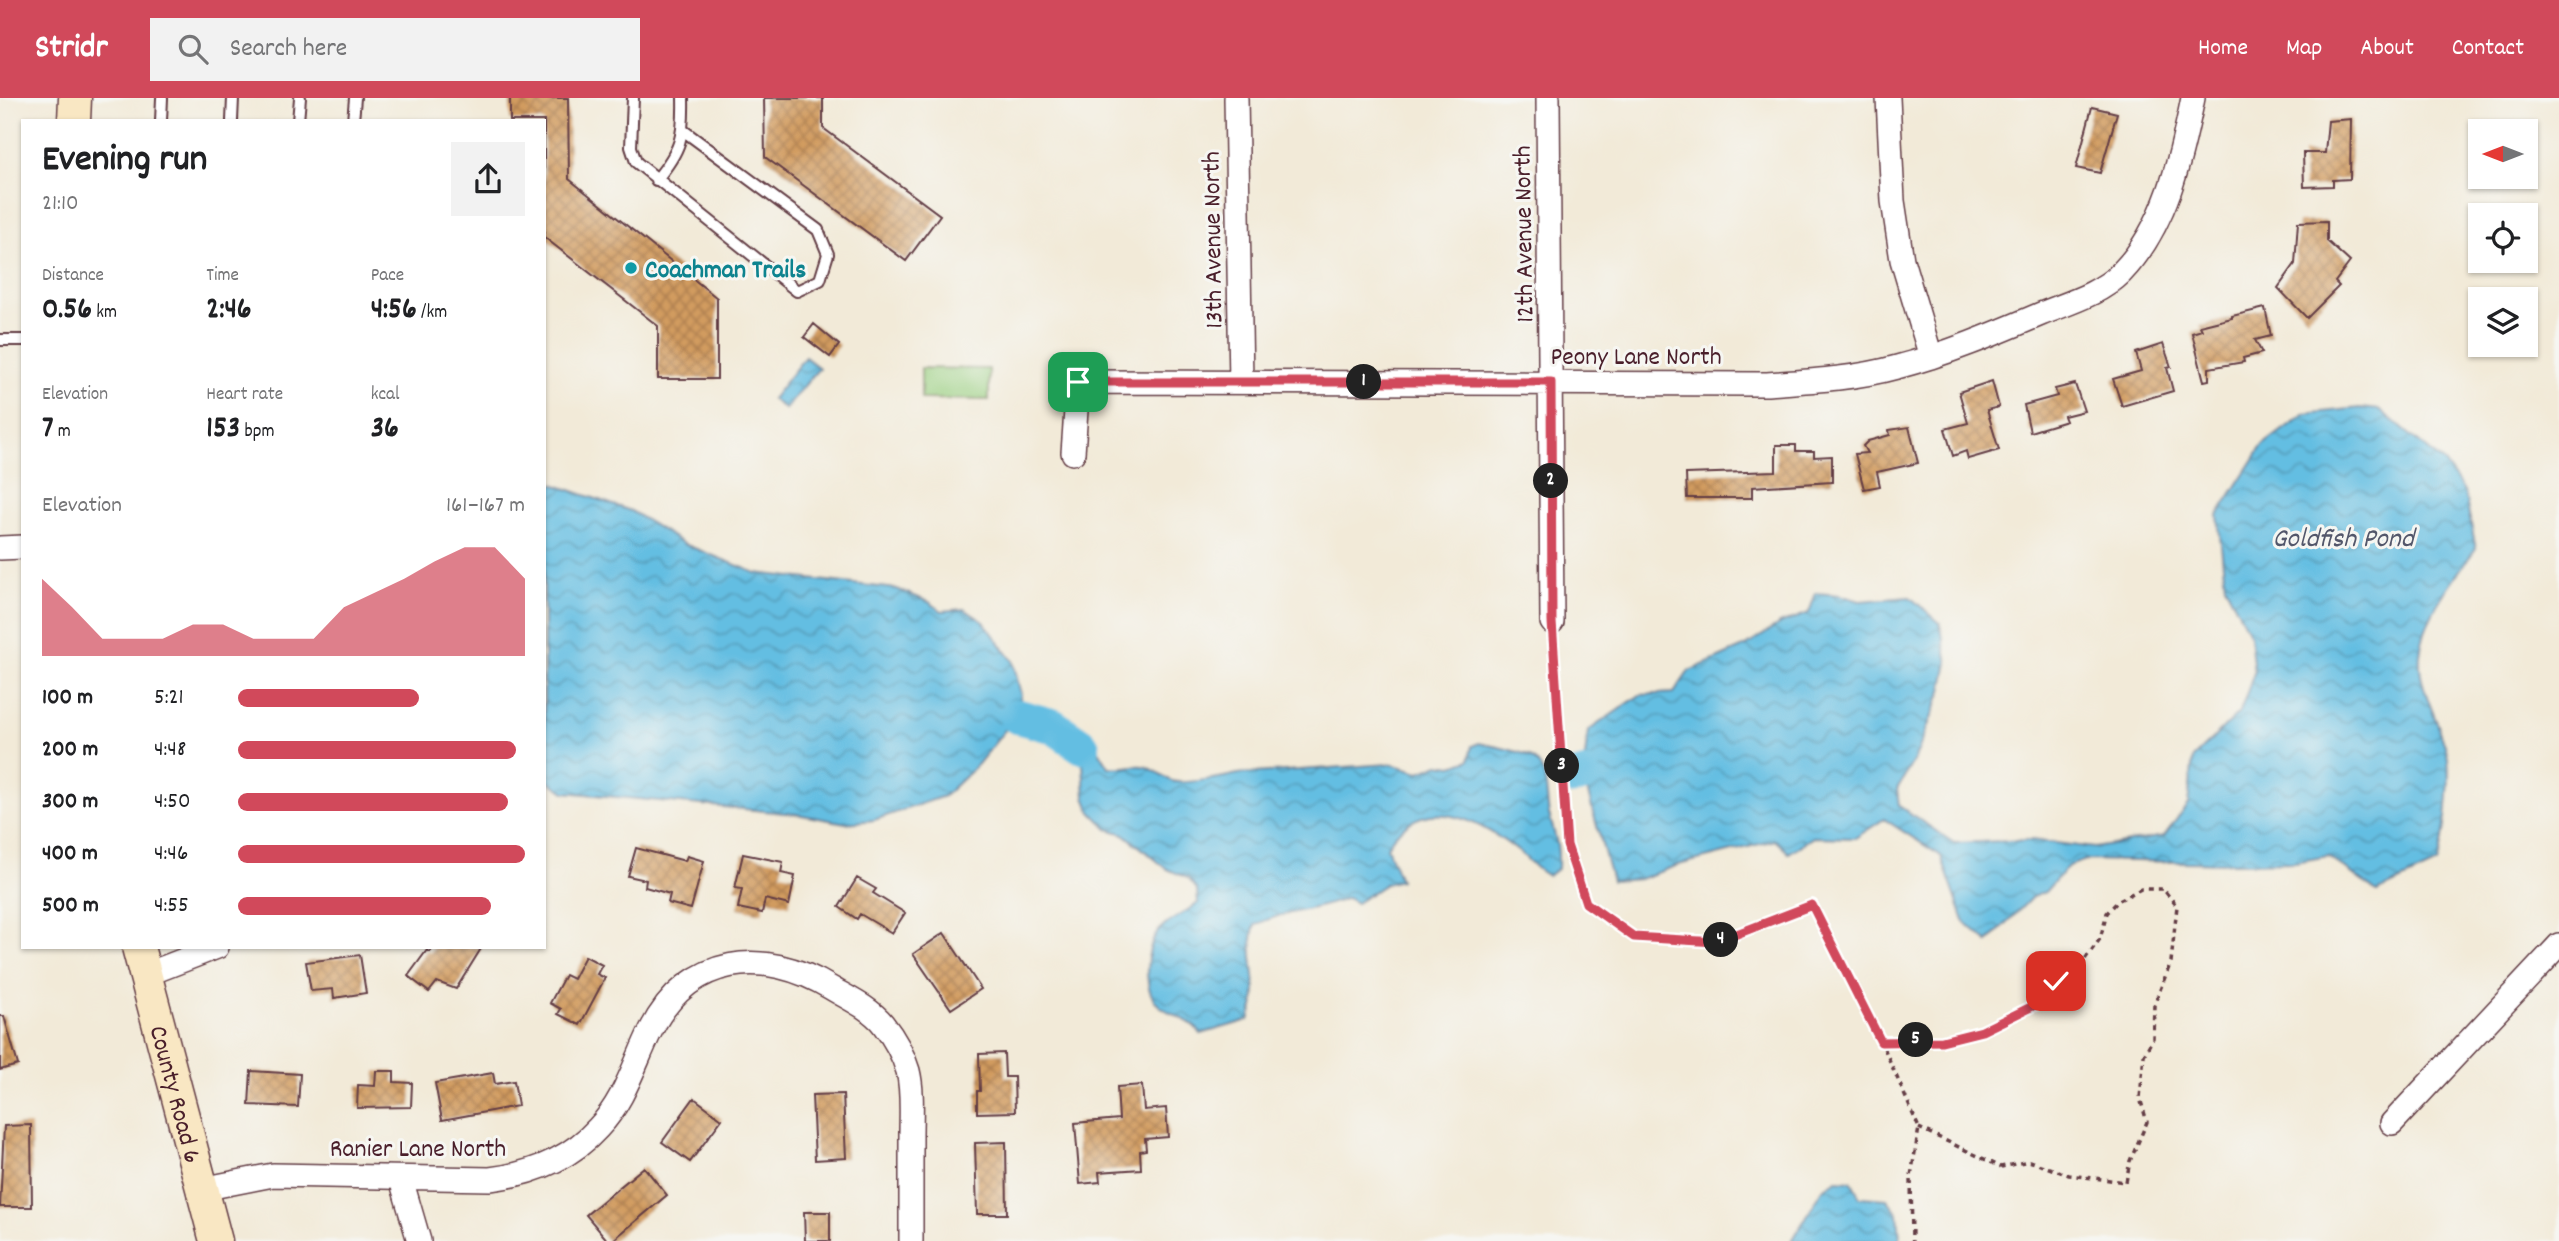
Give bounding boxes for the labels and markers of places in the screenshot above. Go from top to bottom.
place label: Coachman Trails [645,253,806,290]
marker: Coachman Trails [623,260,639,276]
pin [1048,352,1108,412]
pin: 1 [1346,364,1382,400]
pin: 2 [1534,464,1568,498]
pin: 3 [1544,748,1580,784]
pin: 4 [1704,922,1738,958]
pin [2026,951,2086,1011]
pin: 5 [1898,1023,1934,1058]

